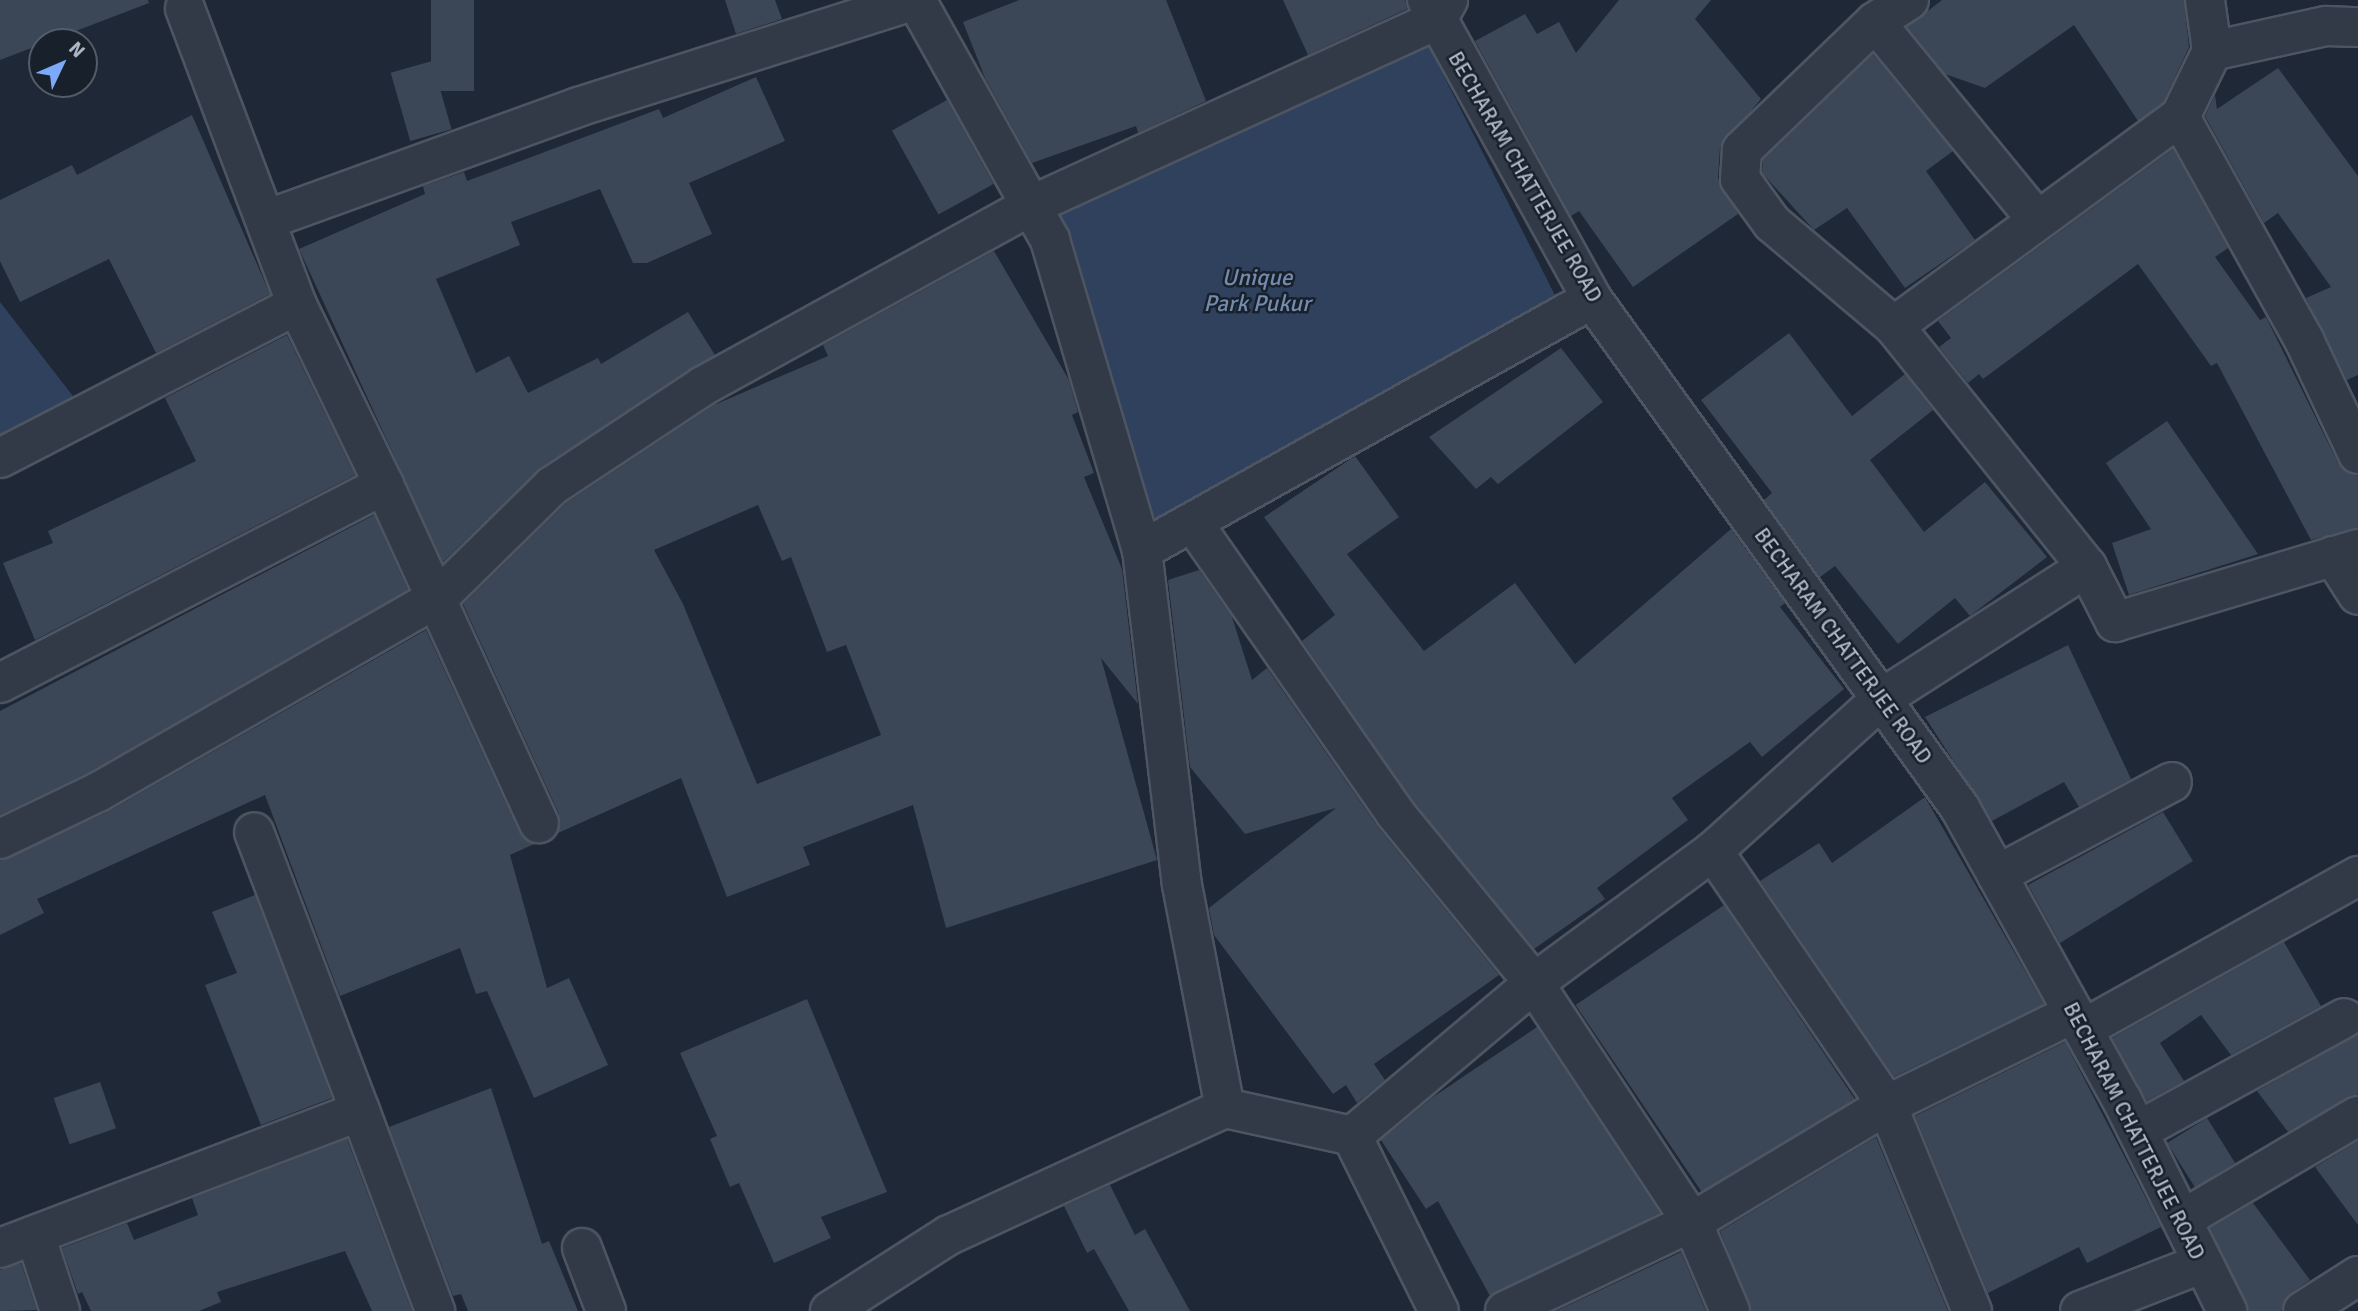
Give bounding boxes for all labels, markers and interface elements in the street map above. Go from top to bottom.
north arrow [28,28,98,98]
text: N [63,37,90,63]
street label: BECHARAM CHATTERJEE ROAD [1443,47,1607,307]
water label: Unique Park Pukur [1204,264,1310,318]
street label: BECHARAM CHATTERJEE ROAD [1749,523,1937,769]
street label: BECHARAM CHATTERJEE ROAD [2058,998,2210,1264]

